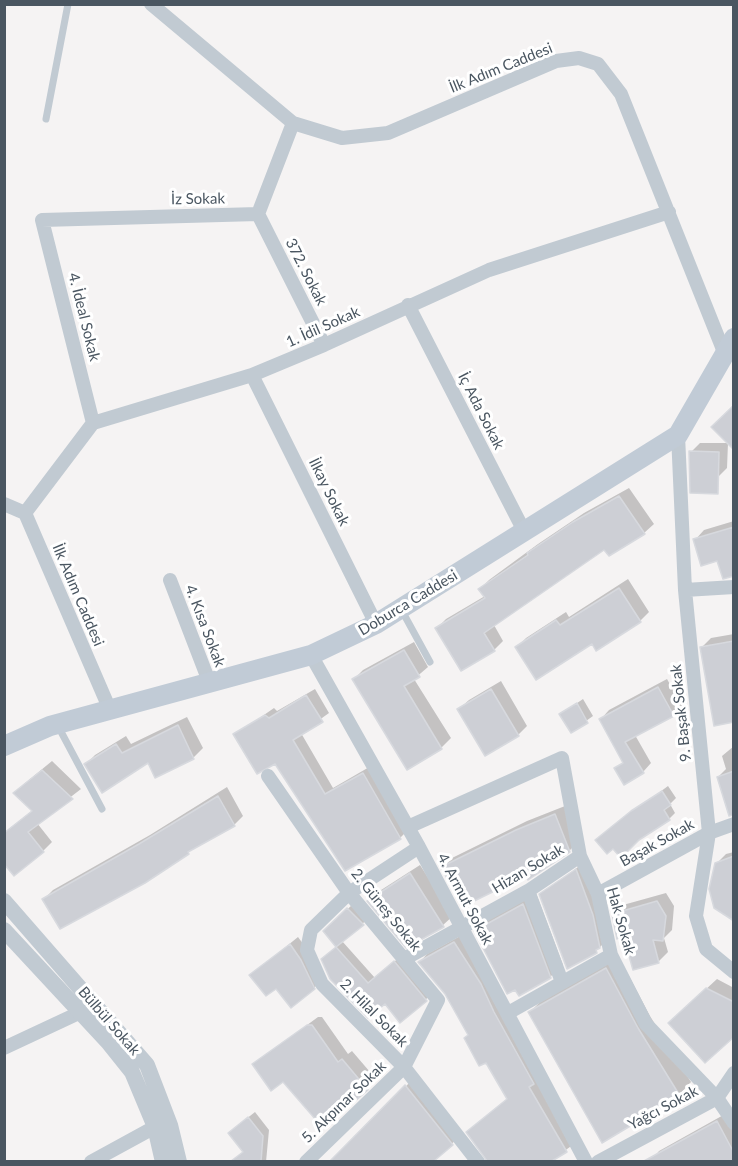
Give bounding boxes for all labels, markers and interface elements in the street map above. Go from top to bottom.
street label: İlk Adım Caddesi [447,39,555,97]
street label: İz Sokak [171,190,225,208]
street label: 372. Sokak [281,235,331,309]
street label: 4. İdeal Sokak [64,271,104,363]
street label: 1. İdil Sokak [283,303,363,351]
street label: İç Ada Sokak [454,370,508,452]
street label: İlkay Sokak [305,455,353,529]
street label: İlk Adım Caddesi [48,541,108,649]
street label: Doburca Caddesi [355,566,461,640]
street label: 4. Kısa Sokak [181,582,229,670]
street label: 9. Başak Sokak [667,663,695,763]
street label: Başak Sokak [617,815,697,871]
street label: Hizan Sokak [489,841,567,897]
street label: 4. Armut Sokak [433,850,497,948]
street label: 2. Güneş Sokak [347,865,425,955]
street label: Hak Sokak [603,885,639,957]
street label: 2. Hilal Sokak [336,975,412,1051]
street label: Bülbül Sokak [74,983,144,1059]
street label: 5. Akpınar Sokak [298,1057,390,1147]
street label: Yağcı Sokak [625,1082,701,1134]

